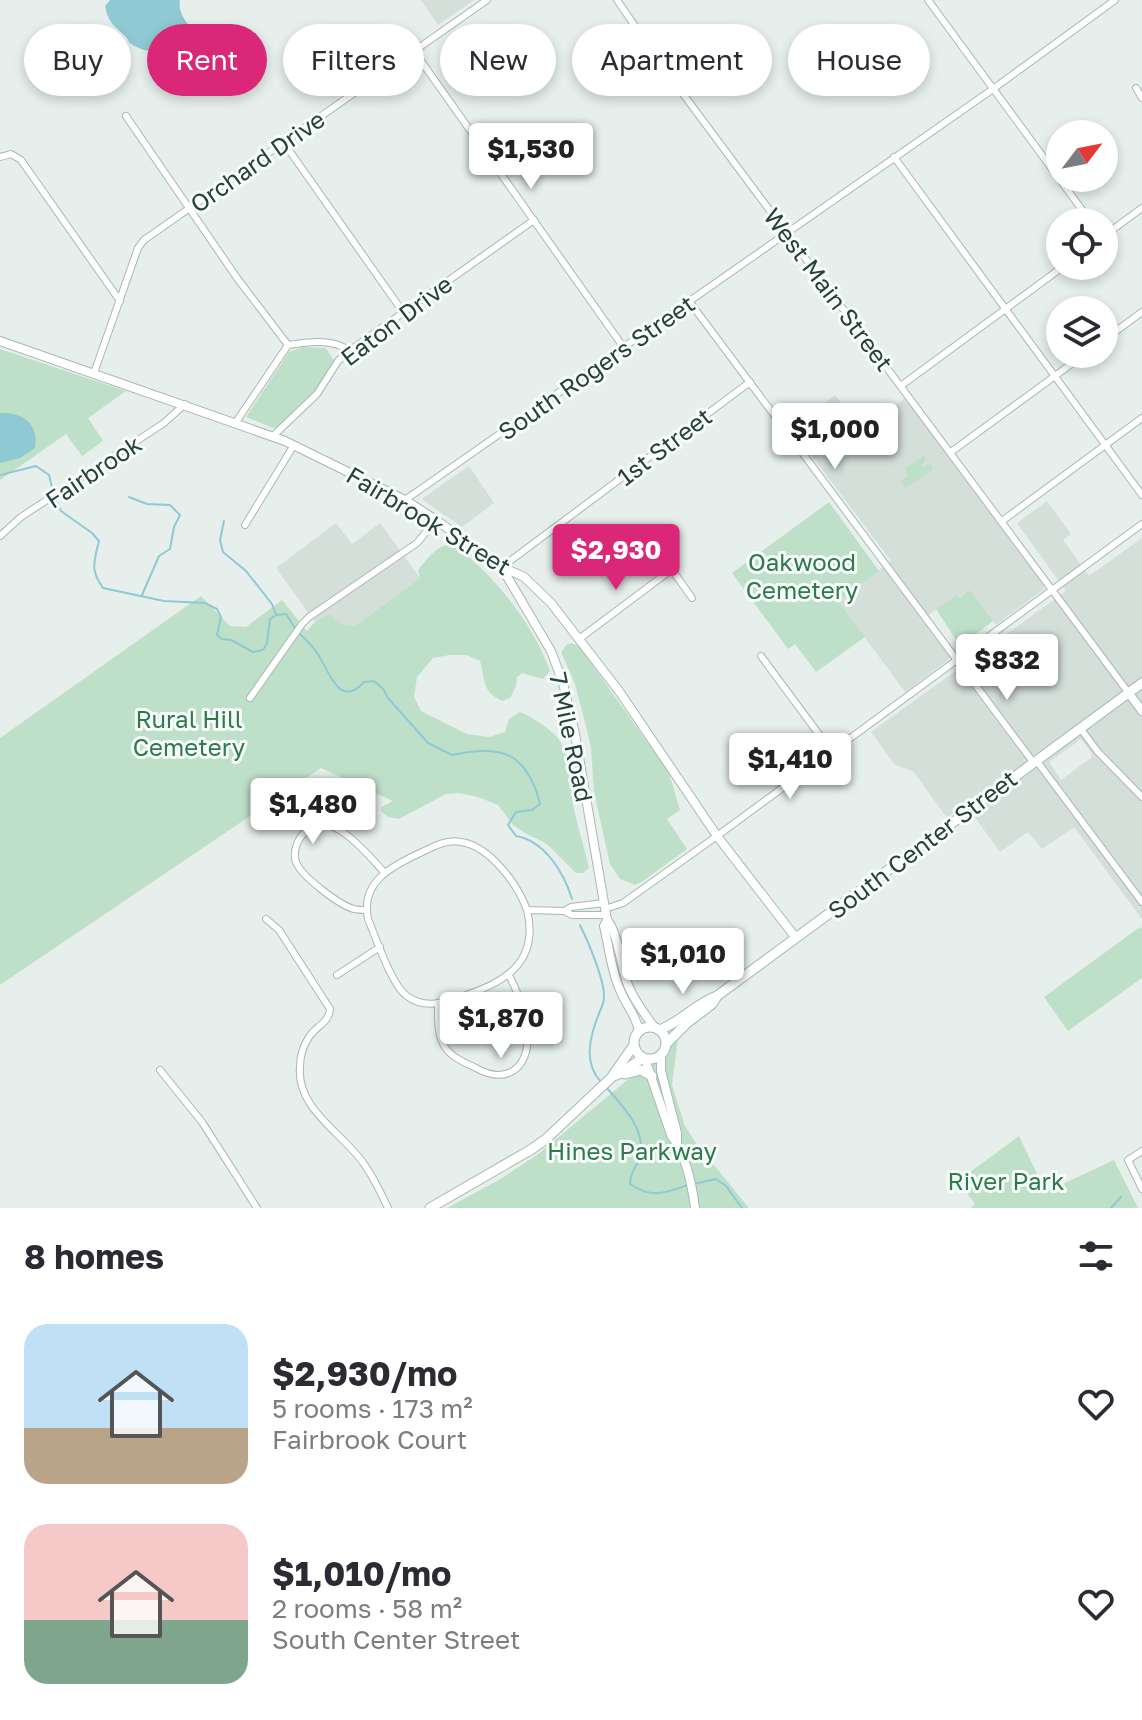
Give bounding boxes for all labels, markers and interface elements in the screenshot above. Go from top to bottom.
chip: Buy [24,24,131,96]
chip: Rent [147,24,267,96]
chip: Filters [283,24,424,96]
chip: New [440,24,556,96]
chip: Apartment [572,24,772,96]
chip: House [788,24,930,96]
street label: Orchard Drive [184,104,330,218]
north arrow [1046,120,1118,192]
map controls [1046,120,1118,368]
pin: $1,530 [466,123,596,191]
text: $1,530 [487,133,575,164]
street label: West Main Street [758,202,900,376]
button: locate [1046,208,1118,280]
street label: Eaton Drive [335,269,457,371]
street label: South Rogers Street [492,288,700,446]
button: layers [1046,296,1118,368]
street label: 1st Street [611,401,717,491]
pin: $1,000 [770,403,900,471]
text: $1,000 [790,413,880,444]
street label: Fairbrook [40,428,146,514]
street label: Fairbrook Street [342,460,516,580]
pin: $2,930 [551,524,681,592]
text: $2,930 [571,534,661,565]
park label: Oakwood Cemetery [746,547,858,604]
pin: $832 [960,634,1054,702]
text: $832 [974,644,1040,675]
street label: 7 Mile Road [544,669,600,805]
park label: Rural Hill Cemetery [133,704,245,761]
pin: $1,410 [725,733,855,801]
text: $1,410 [747,743,833,774]
street label: South Center Street [822,763,1022,925]
pin: $1,480 [248,778,378,846]
text: $1,480 [269,788,357,819]
pin: $1,010 [618,928,748,996]
text: $1,010 [640,938,726,969]
pin: $1,870 [436,992,566,1060]
text: $1,870 [458,1002,544,1033]
park label: Hines Parkway [547,1136,717,1165]
park label: River Park [948,1166,1064,1195]
icon: filters [1074,1234,1118,1278]
text: 8 homes [24,1236,164,1276]
text: $2,930/mo [272,1353,457,1393]
icon: home [88,1356,184,1452]
icon: heart [1074,1382,1118,1426]
text: 5 rooms · 173 m² [272,1393,473,1424]
text: Fairbrook Court [272,1424,467,1455]
text: $1,010/mo [272,1553,451,1593]
icon: home [88,1556,184,1652]
icon: heart [1074,1582,1118,1626]
text: 2 rooms · 58 m² [272,1593,462,1624]
text: South Center Street [272,1624,520,1655]

